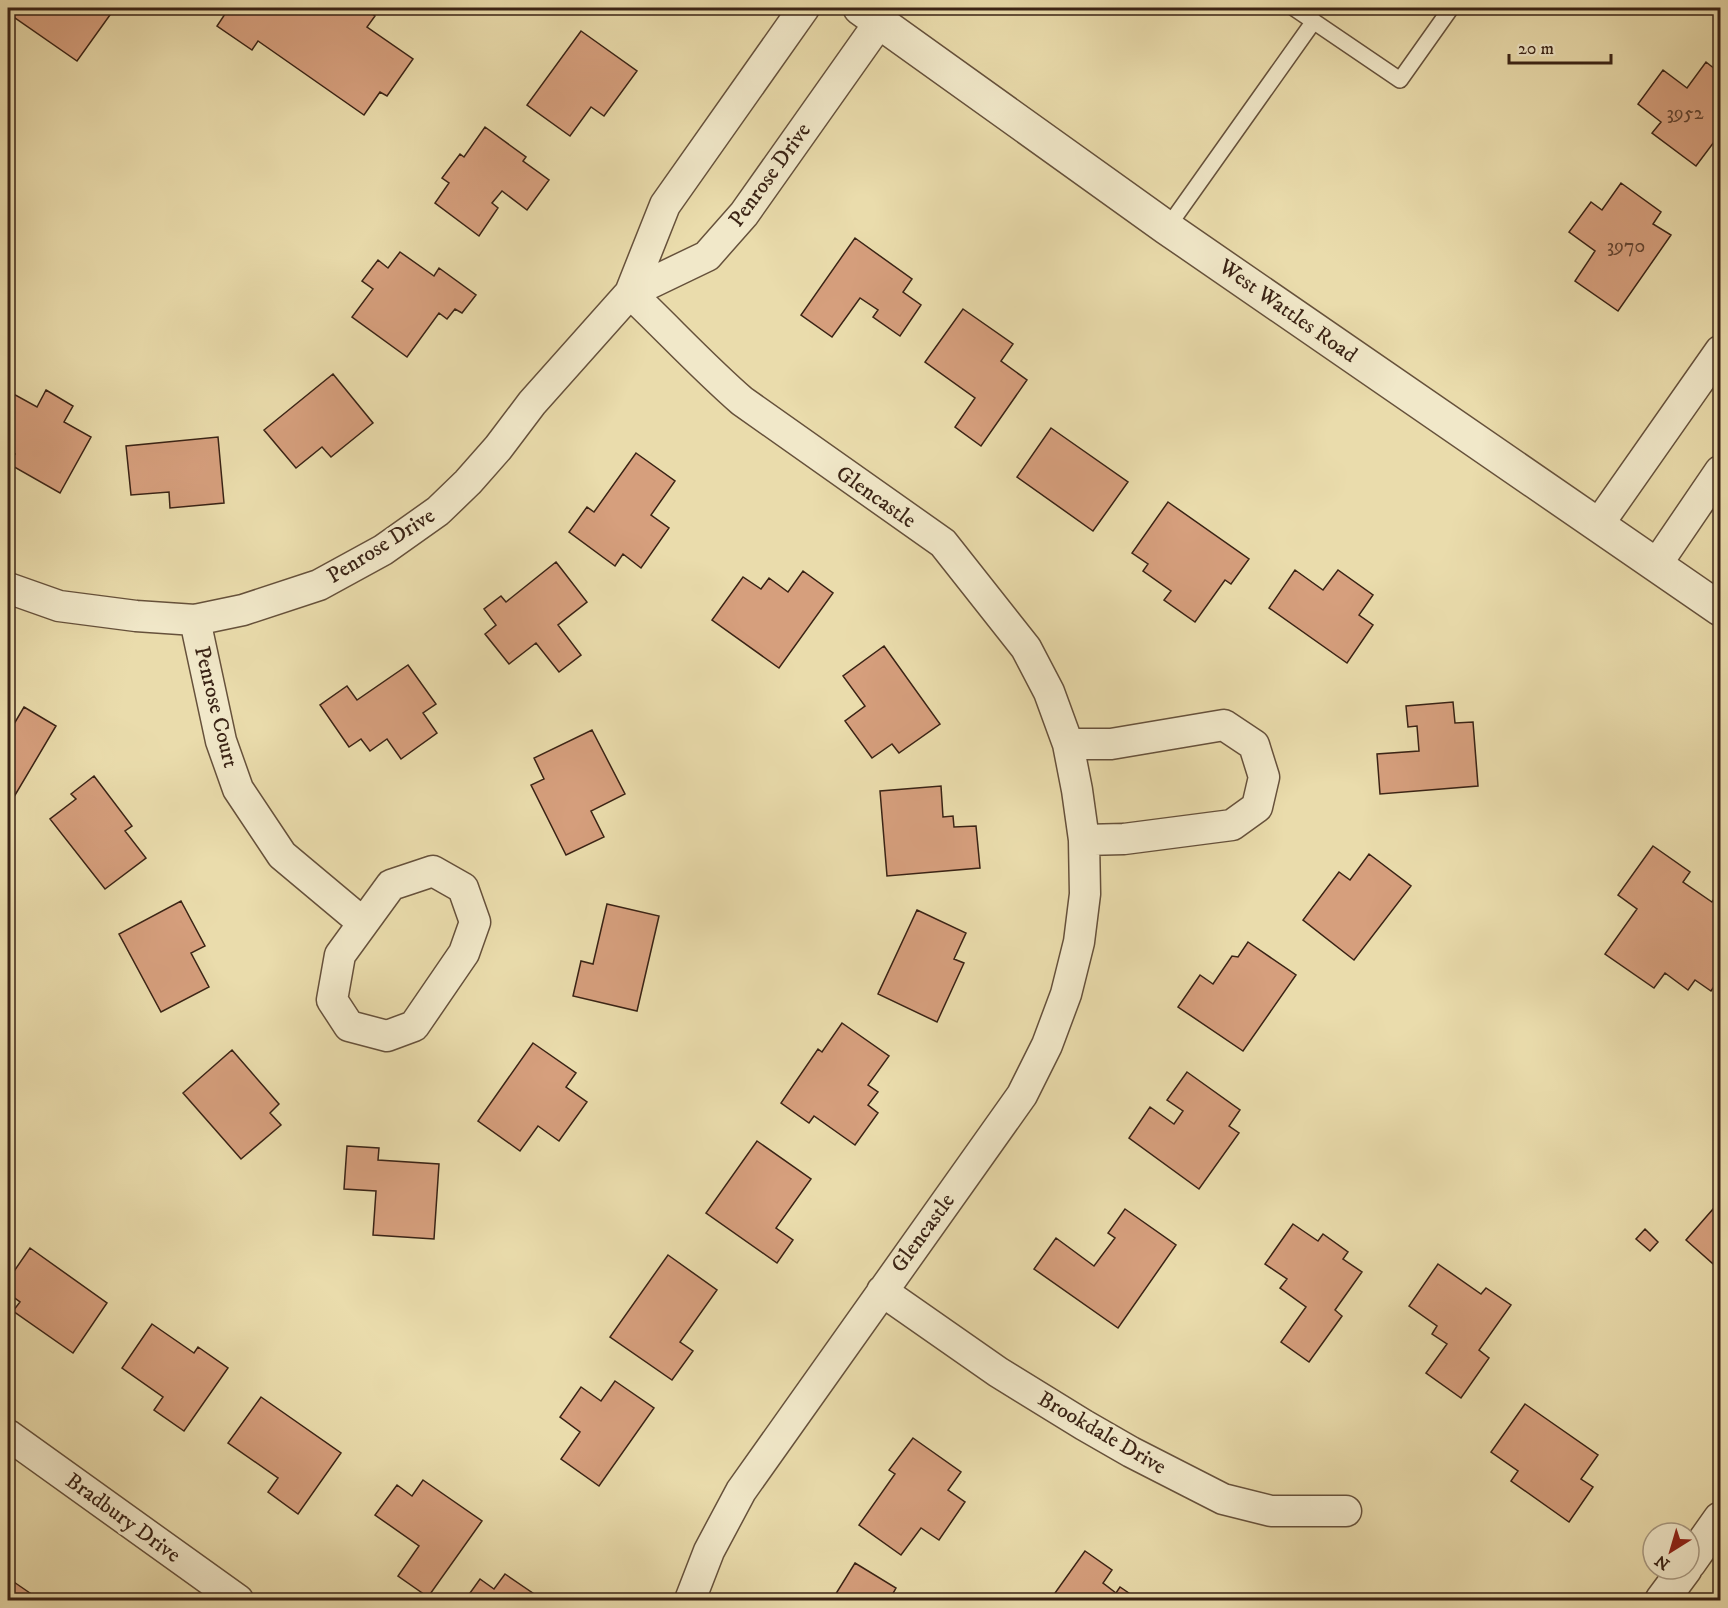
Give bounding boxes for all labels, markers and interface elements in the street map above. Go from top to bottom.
scale bar [1509,27,1611,65]
text: 20 m [1518,38,1554,60]
house number: 3952 [1666,101,1704,126]
street label: Penrose Drive [723,118,817,232]
house number: 3970 [1607,234,1645,259]
street label: West Wattles Road [1213,253,1362,369]
street label: Glencastle [831,460,921,534]
street label: Penrose Drive [322,502,440,590]
street label: Penrose Court [188,643,244,771]
street label: Glencastle [885,1188,961,1278]
street label: Brookdale Drive [1033,1385,1171,1481]
street label: Bradbury Drive [60,1467,186,1569]
north arrow [1641,1521,1701,1581]
text: N [1651,1550,1674,1574]

